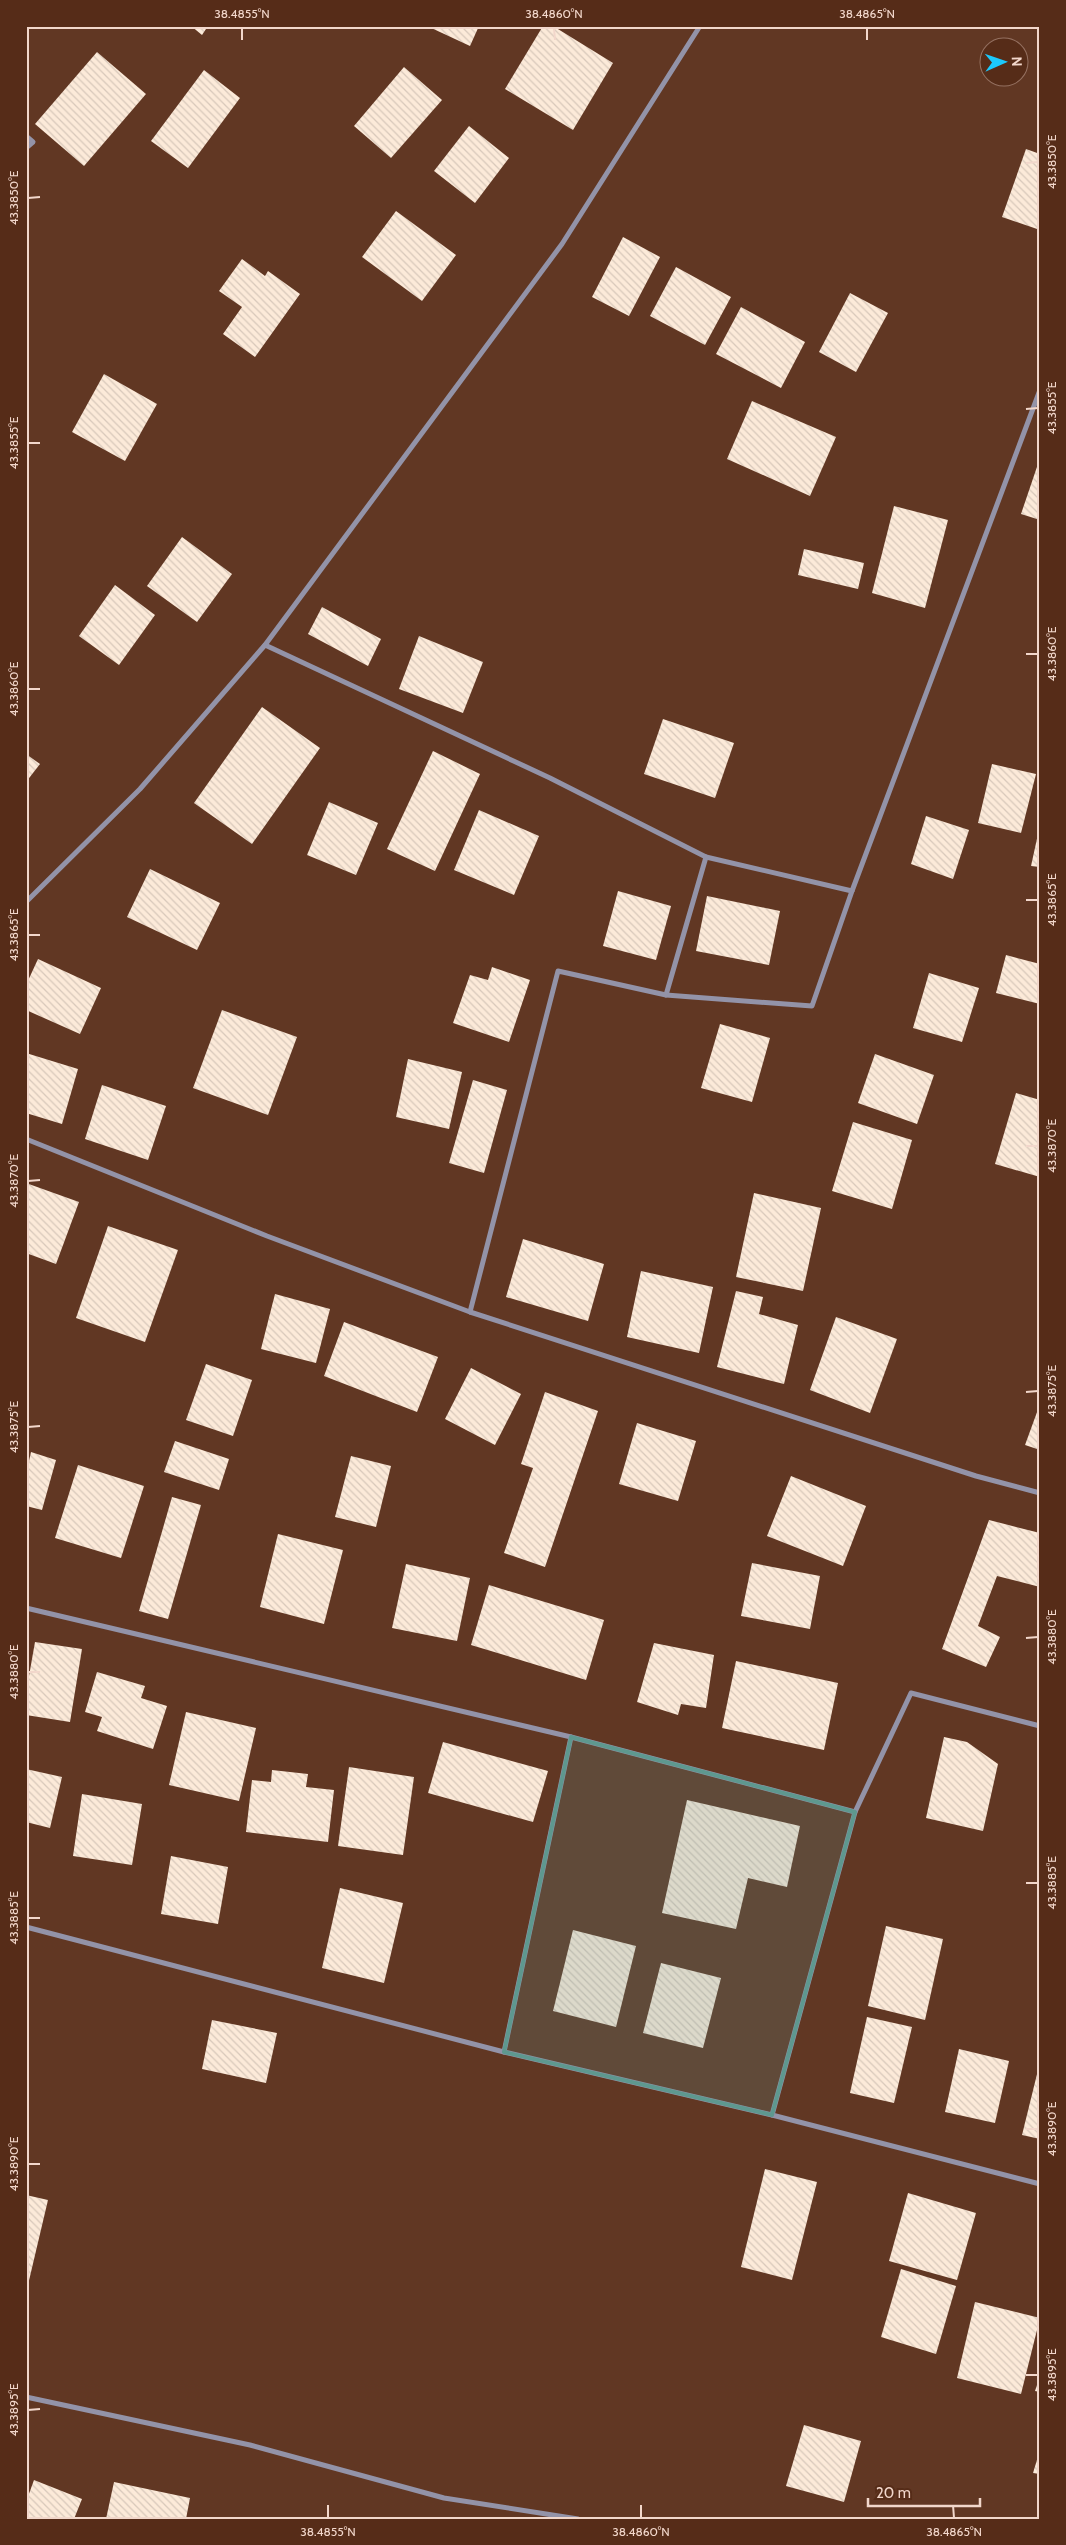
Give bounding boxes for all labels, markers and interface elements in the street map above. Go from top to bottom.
text: 38.4855°N [214,6,270,21]
text: 38.4860°N [525,6,583,21]
text: 38.4865°N [839,6,895,21]
north arrow [978,38,1028,88]
text: N [1008,56,1026,67]
text: 43.3850°E [1044,134,1059,189]
text: 43.3850°E [6,170,21,225]
text: 43.3855°E [1044,381,1059,434]
text: 43.3855°E [6,416,21,469]
text: 43.3860°E [1044,626,1059,682]
text: 43.3860°E [6,661,21,717]
text: 43.3865°E [1044,873,1059,927]
text: 43.3865°E [6,908,21,962]
text: 43.3870°E [1044,1119,1059,1173]
text: 43.3870°E [6,1154,21,1208]
text: 43.3875°E [1044,1364,1059,1417]
text: 43.3875°E [6,1400,21,1453]
text: 43.3880°E [1044,1609,1059,1665]
text: 43.3880°E [6,1644,21,1700]
text: 43.3885°E [1044,1856,1059,1910]
text: 43.3885°E [6,1891,21,1945]
text: 43.3890°E [1044,2101,1059,2157]
text: 43.3890°E [6,2136,21,2192]
text: 43.3895°E [1044,2348,1059,2402]
text: 43.3895°E [6,2383,21,2437]
scale bar [868,2475,981,2507]
text: 20 m [876,2484,911,2502]
text: 38.4855°N [300,2524,356,2539]
text: 38.4860°N [612,2524,670,2539]
text: 38.4865°N [926,2524,982,2539]

